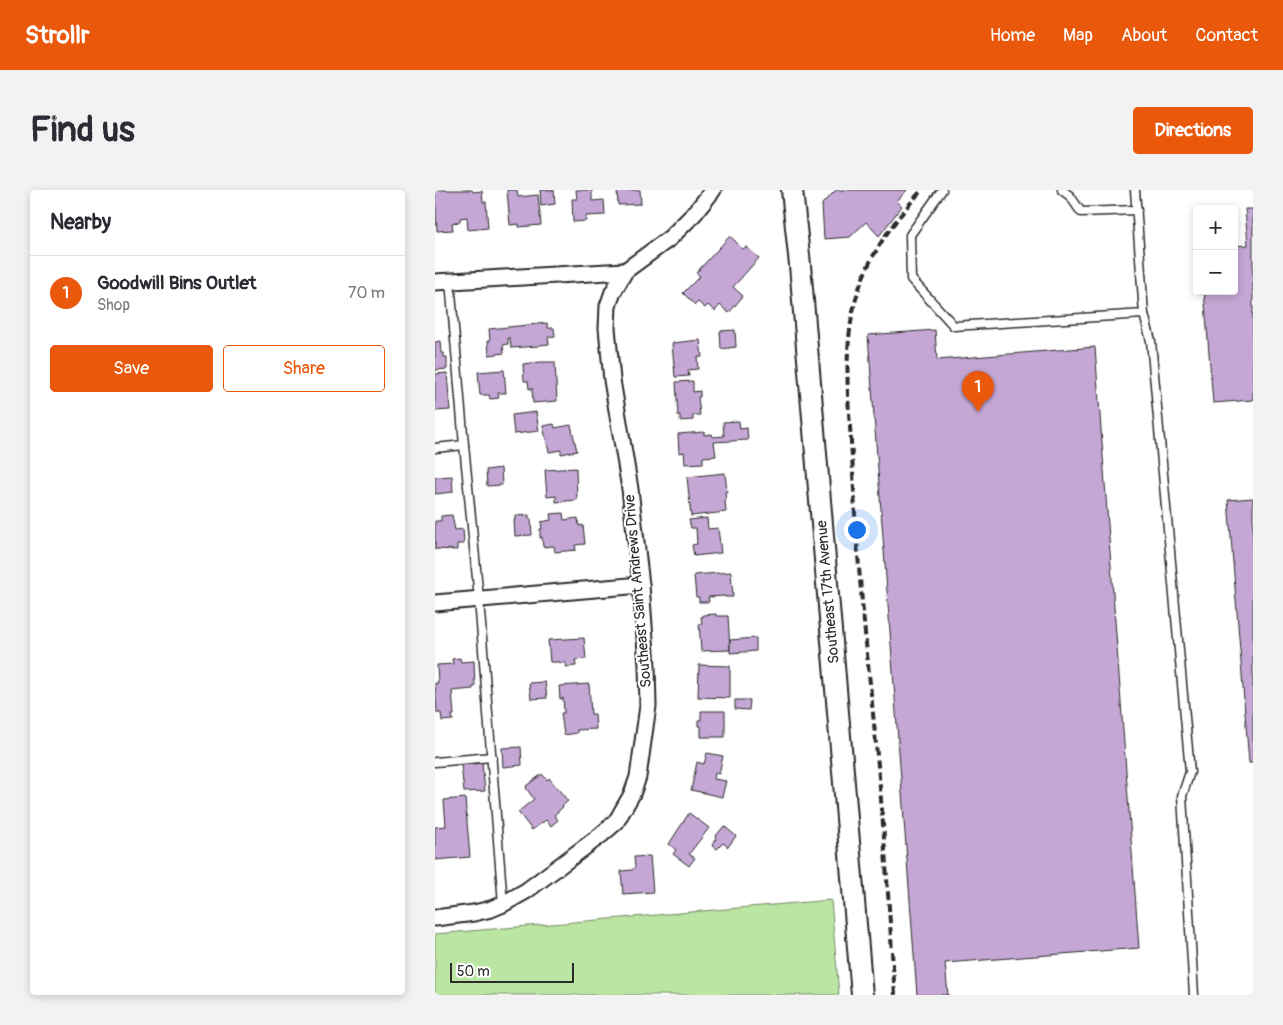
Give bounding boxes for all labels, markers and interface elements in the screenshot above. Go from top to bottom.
text: Strollr [25,21,90,50]
text: Home [990,24,1035,47]
text: Map [1063,24,1093,47]
text: About [1121,24,1167,47]
text: Contact [1195,24,1258,47]
button: Directions [1133,107,1253,154]
text: Find us [30,108,135,152]
map controls [1193,205,1238,295]
button: + [1193,205,1238,250]
text: Nearby [50,209,111,236]
button: − [1193,250,1238,295]
text: Goodwill Bins Outlet [97,271,256,295]
text: 1 [63,283,69,303]
text: 70 m [348,283,385,303]
text: Shop [97,295,130,315]
button: Save [50,345,213,392]
button: Share [223,345,385,392]
pin: 1 [962,371,994,412]
street label: Southeast Saint Andrews Drive [620,493,656,688]
your location [844,517,870,543]
street label: Southeast 17th Avenue [812,519,844,665]
scale bar [450,960,574,983]
text: 50 m [457,963,490,980]

